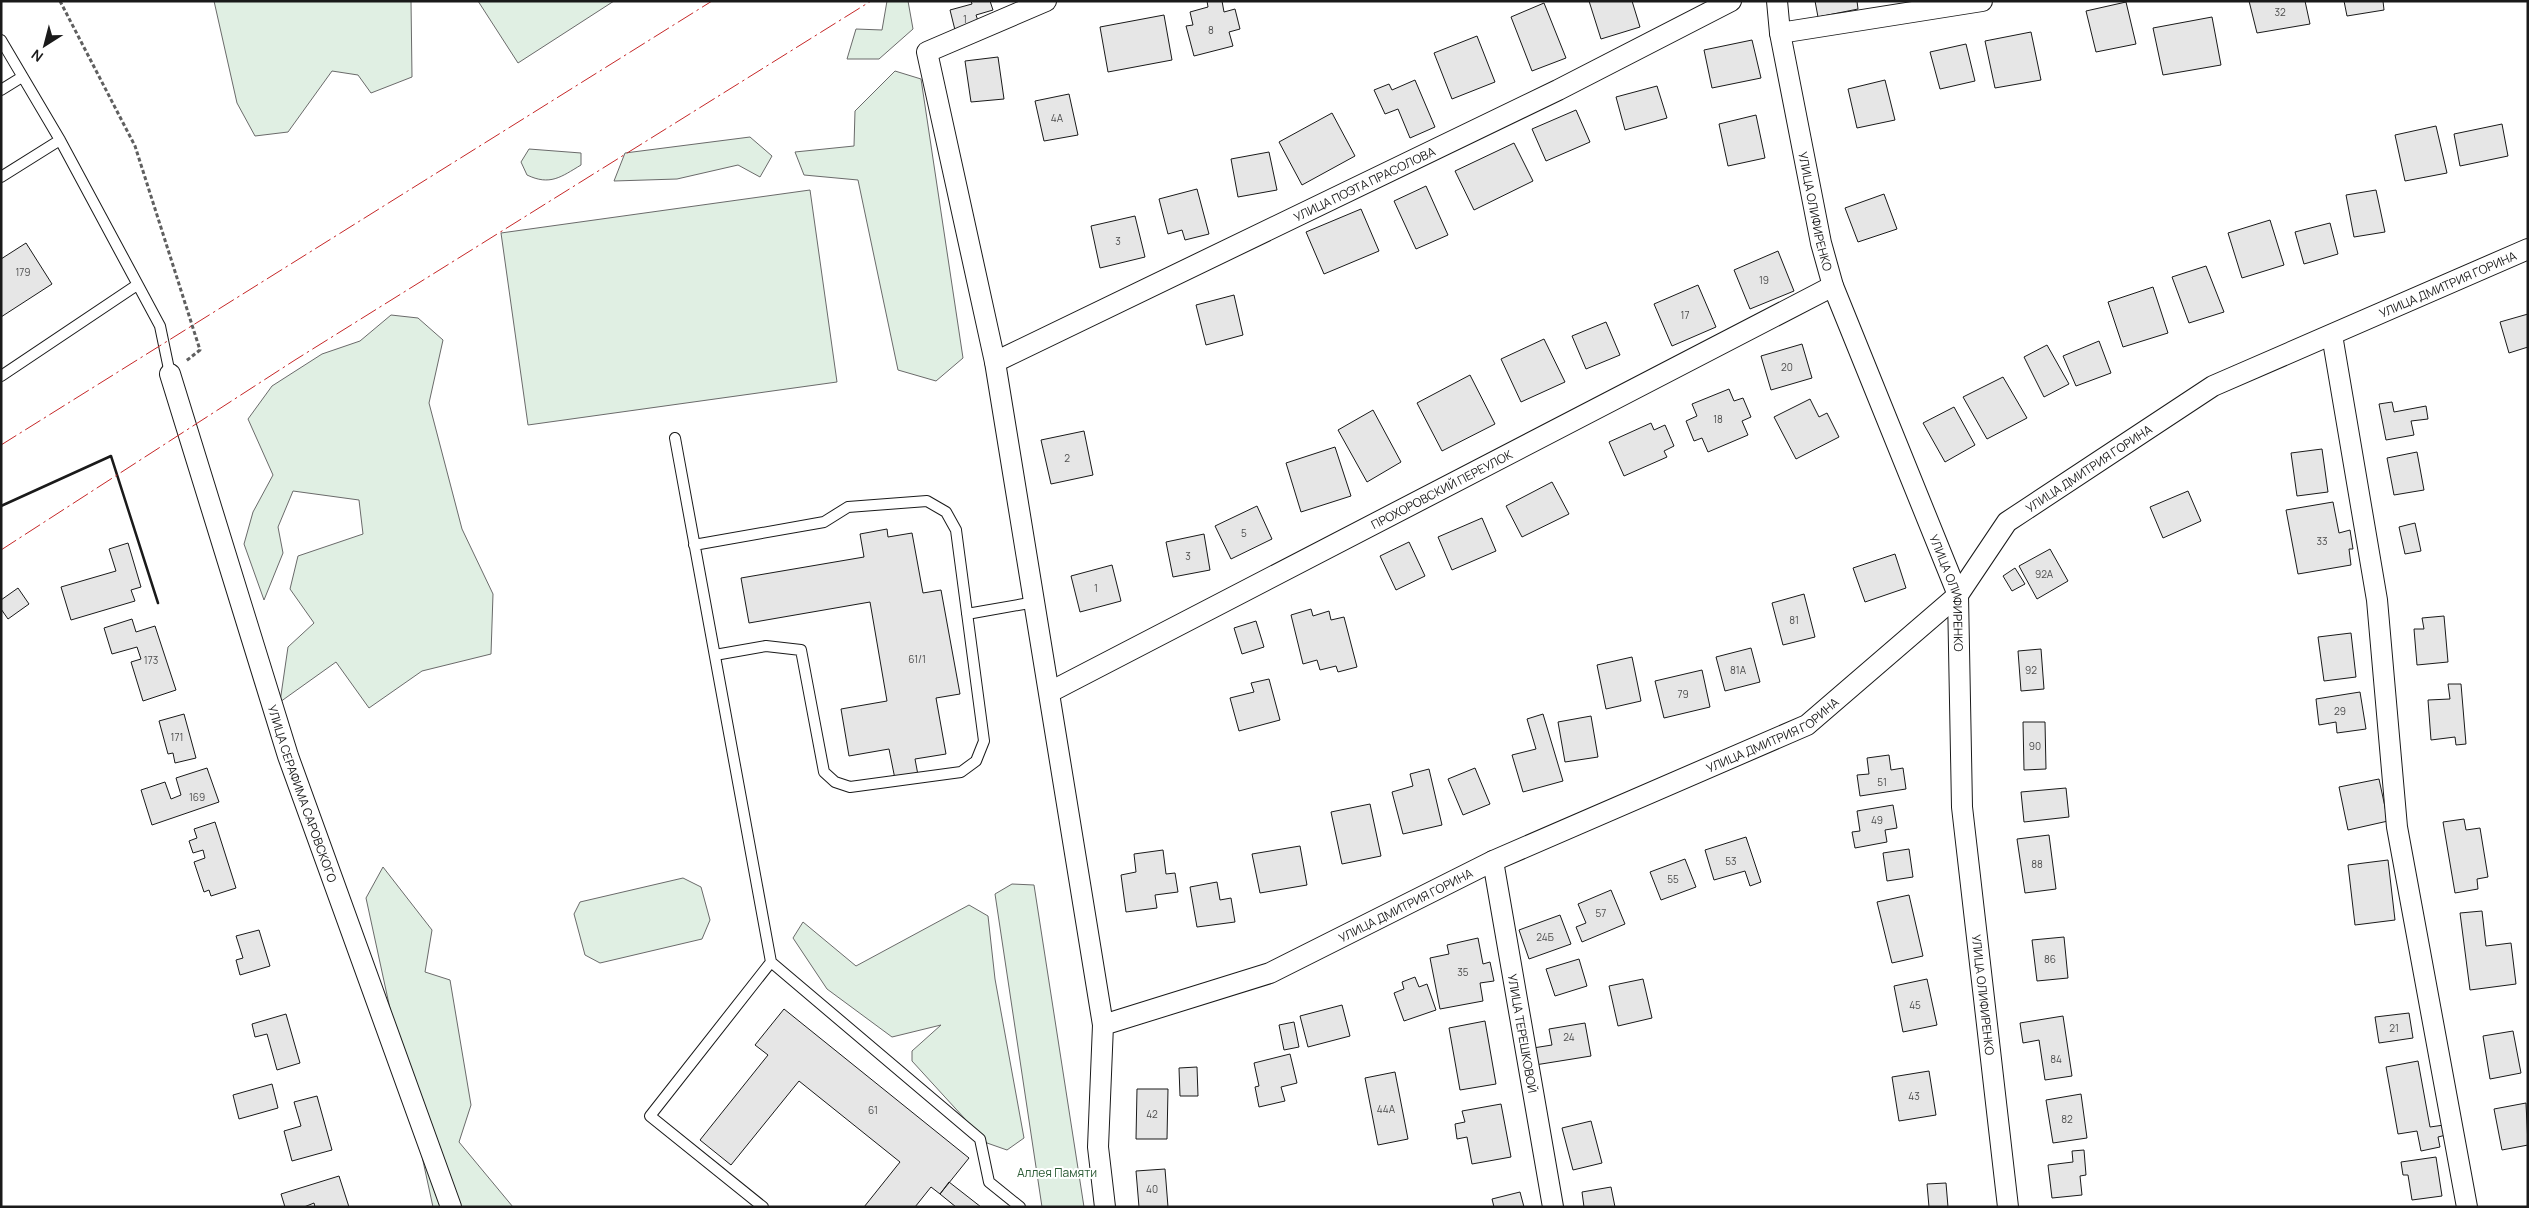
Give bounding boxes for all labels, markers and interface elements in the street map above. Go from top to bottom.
house number: 32 [2274,5,2286,19]
house number: 1 [963,12,967,26]
north arrow [20,20,70,70]
house number: 8 [1208,23,1214,37]
text: N [27,45,47,67]
house number: 4А [1051,111,1064,125]
street label: УЛИЦА ПОЭТА ПРАСОЛОВА [1291,142,1438,225]
street label: УЛИЦА ОЛИФИРЕНКО [1795,150,1837,273]
house number: 3 [1115,234,1121,248]
street label: УЛИЦА ДМИТРИЯ ГОРИНА [2376,246,2519,321]
house number: 179 [15,265,31,279]
house number: 19 [1759,273,1769,287]
house number: 17 [1681,308,1689,322]
house number: 20 [1781,360,1793,374]
house number: 18 [1713,412,1723,426]
street label: УЛИЦА ДМИТРИЯ ГОРИНА [2022,420,2155,516]
street label: ПРОХОРОВСКИЙ ПЕРЕУЛОК [1368,445,1516,533]
house number: 2 [1064,451,1070,465]
house number: 5 [1241,526,1247,540]
street label: УЛИЦА ОЛИФИРЕНКО [1926,532,1968,652]
house number: 33 [2316,534,2328,548]
house number: 3 [1185,549,1191,563]
house number: 92А [2035,567,2054,581]
house number: 1 [1094,581,1098,595]
house number: 81 [1789,613,1799,627]
house number: 61/1 [908,652,926,666]
house number: 173 [144,653,158,667]
house number: 81А [1730,663,1747,677]
house number: 92 [2025,663,2037,677]
house number: 79 [1677,687,1689,701]
street label: УЛИЦА ДМИТРИЯ ГОРИНА [1703,693,1842,776]
street label: УЛИЦА СЕРАФИМА САРОВСКОГО [264,703,342,885]
house number: 29 [2334,704,2346,718]
house number: 171 [171,730,183,744]
house number: 90 [2029,739,2041,753]
house number: 51 [1877,775,1887,789]
house number: 169 [189,790,205,804]
house number: 49 [1871,813,1883,827]
house number: 53 [1725,854,1737,868]
house number: 88 [2031,857,2043,871]
street label: УЛИЦА ДМИТРИЯ ГОРИНА [1335,864,1476,946]
house number: 55 [1667,872,1679,886]
house number: 57 [1596,906,1606,920]
house number: 24Б [1536,930,1554,944]
street label: УЛИЦА ОЛИФИРЕНКО [1968,933,1999,1056]
house number: 86 [2044,952,2056,966]
house number: 35 [1457,965,1469,979]
street label: УЛИЦА ТЕРЕШКОВОЙ [1504,973,1542,1094]
house number: 45 [1909,998,1921,1012]
house number: 21 [2389,1021,2399,1035]
house number: 24 [1563,1030,1575,1044]
house number: 84 [2050,1052,2062,1066]
house number: 43 [1908,1089,1920,1103]
house number: 44А [1377,1102,1396,1116]
house number: 61 [868,1103,878,1117]
house number: 42 [1146,1107,1158,1121]
house number: 82 [2061,1112,2073,1126]
park label: Аллея Памяти [1017,1164,1097,1181]
house number: 40 [1146,1182,1158,1196]

